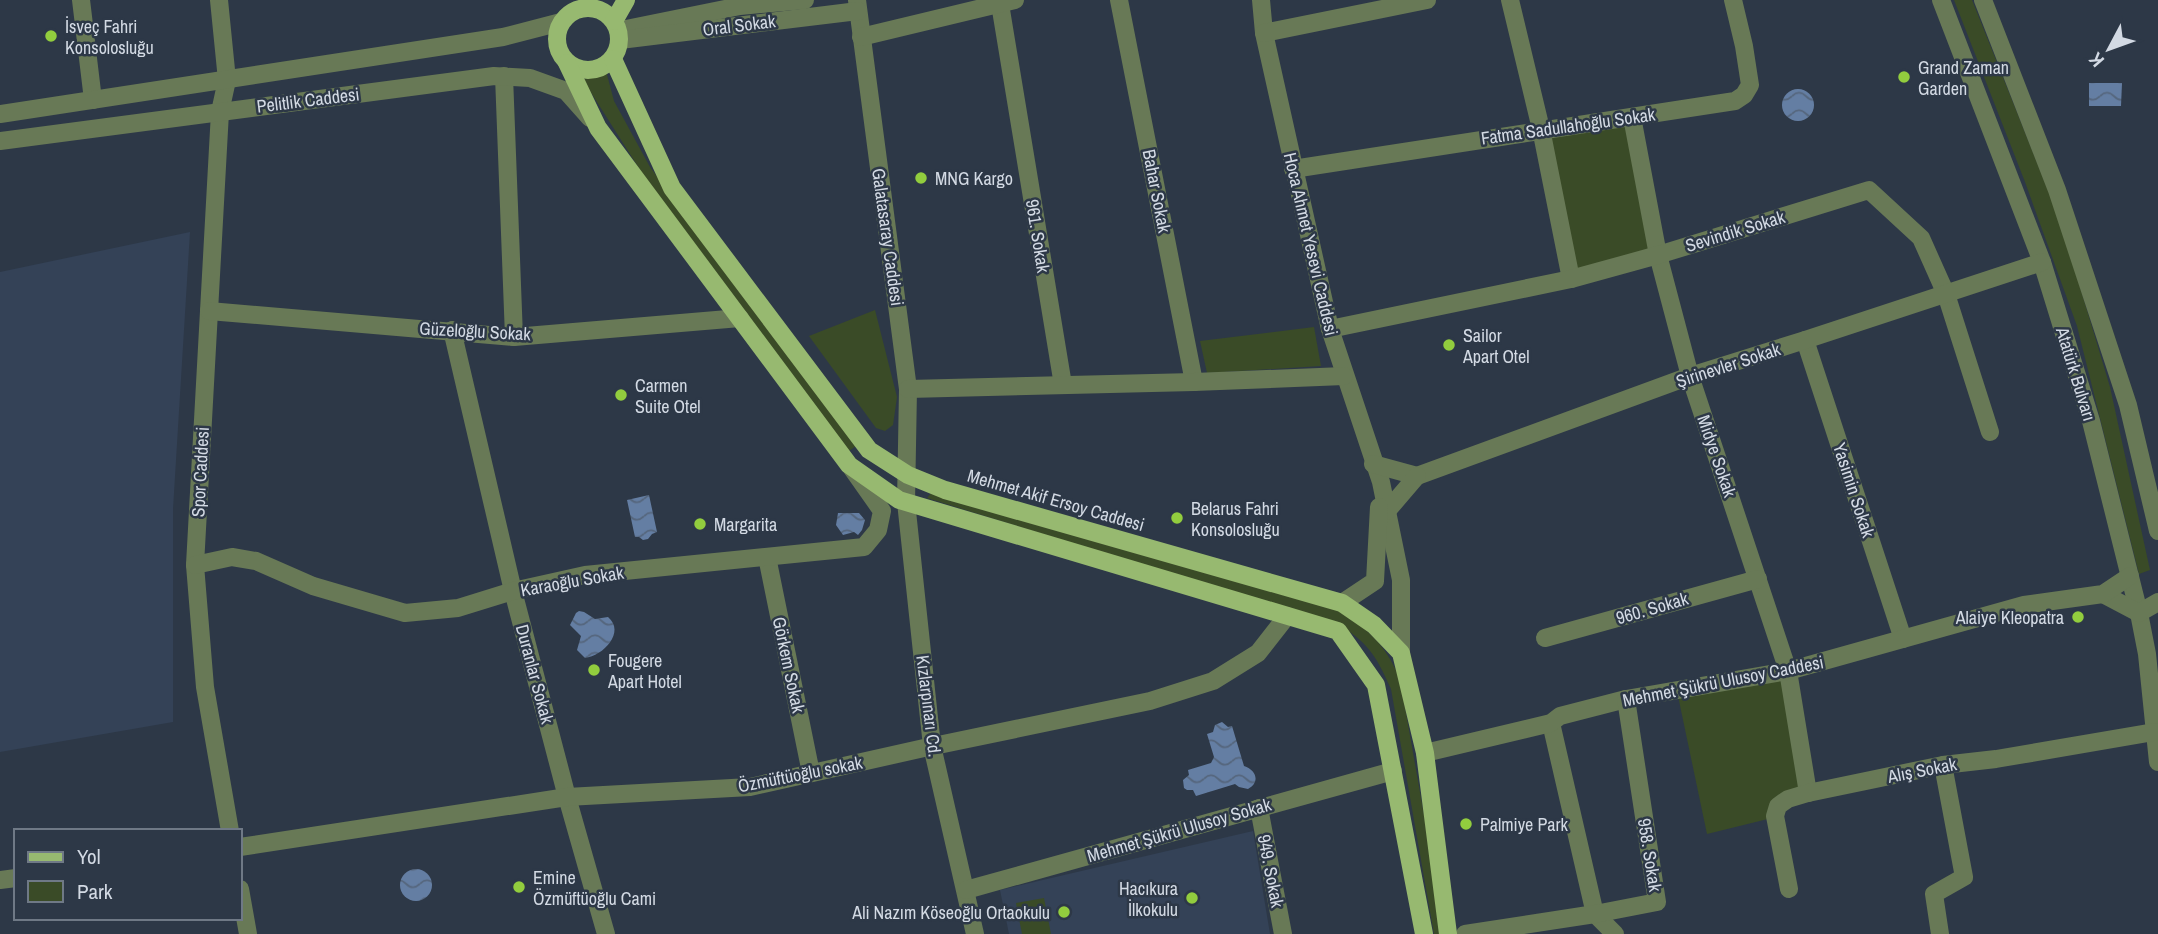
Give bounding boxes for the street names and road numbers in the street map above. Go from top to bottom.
street label: Oral Sokak [701,8,777,42]
street label: Pelitlik Caddesi [255,81,361,119]
street label: Fatma Sadullahoğlu Sokak [1479,101,1657,151]
street label: Bahar Sokak [1137,147,1177,235]
street label: Hoca Ahmet Yesevi Caddesi [1278,150,1344,338]
street label: Galatasaray Caddesi [866,167,910,307]
street label: 961. Sokak [1020,198,1056,275]
street label: Sevindik Sokak [1682,204,1788,258]
street label: Güzeloğlu Sokak [419,316,532,346]
street label: Atatürk Bulvarı [2050,323,2102,424]
street label: Şirinevler Sokak [1673,336,1784,394]
street label: Midye Sokak [1691,412,1743,501]
street label: Spor Caddesi [185,426,215,518]
street label: Yasimin Sokak [1827,439,1881,541]
street label: Mehmet Akif Ersoy Caddesi [965,463,1147,537]
street label: Karaoğlu Sokak [519,560,626,602]
street label: 960. Sokak [1613,586,1692,630]
street label: Görkem Sokak [767,615,812,716]
street label: Duranlar Sokak [510,622,560,727]
street label: Mehmet Şükrü Ulusoy Caddesi [1620,649,1826,713]
street label: Kızlarpınarı Cd. [910,654,948,758]
street label: Özmüftüoğlu sokak [736,750,865,798]
street label: Alış Sokak [1884,751,1959,789]
street label: Mehmet Şükrü Ulusoy Sokak [1084,792,1275,868]
street label: 958. Sokak [1632,817,1668,894]
street label: 949. Sokak [1252,832,1290,910]

